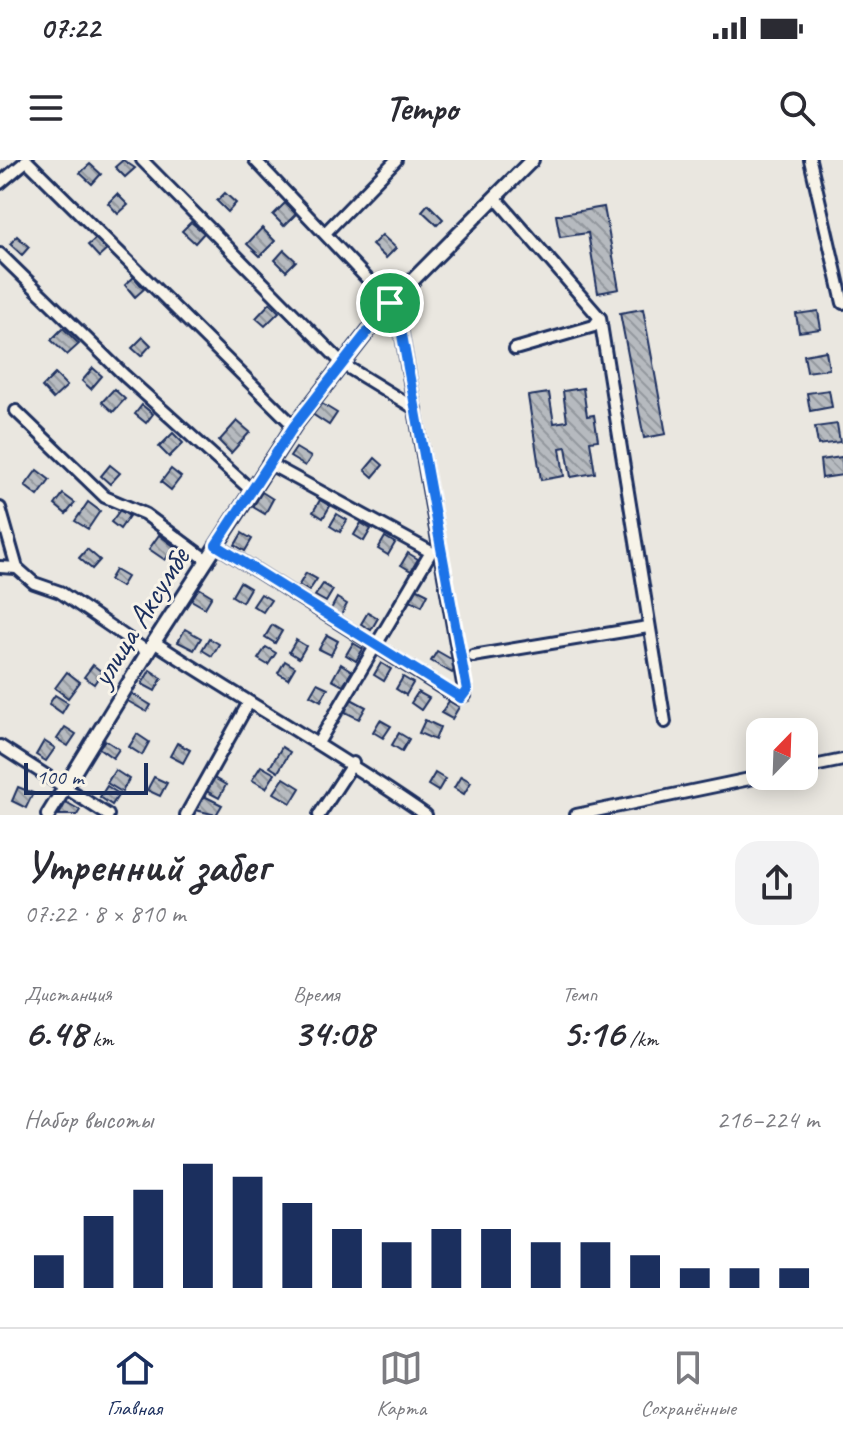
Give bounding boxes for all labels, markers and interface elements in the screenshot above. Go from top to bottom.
text: 07:22 [40,9,100,47]
text: Tempo [385,85,458,131]
icon: menu [24,86,68,130]
icon: search [775,86,819,130]
pin [356,269,424,337]
icon: arrive [368,281,412,325]
street label: улица Аксумбе [80,538,200,696]
north arrow [746,718,818,790]
map controls [746,718,818,790]
scale bar [24,759,148,795]
text: 100 m [36,763,83,791]
text: Утренний забег [24,839,269,894]
button: share [735,841,819,925]
text: 07:22 · 8 × 810 m [24,897,185,930]
text: Дистанция [24,980,112,1008]
text: Время [293,980,339,1008]
text: Темп [562,980,597,1008]
text: 6.48 [24,1008,87,1058]
text: 34:08 [293,1008,373,1058]
text: 5:16 [562,1008,624,1058]
text: km [87,1025,114,1053]
text: /km [624,1025,658,1053]
text: Набор высоты [24,1103,153,1136]
text: 216–224 m [716,1103,819,1136]
tab: Главная [107,1346,162,1422]
tab: Карта [376,1346,426,1422]
tab: Сохранённые [640,1346,736,1422]

